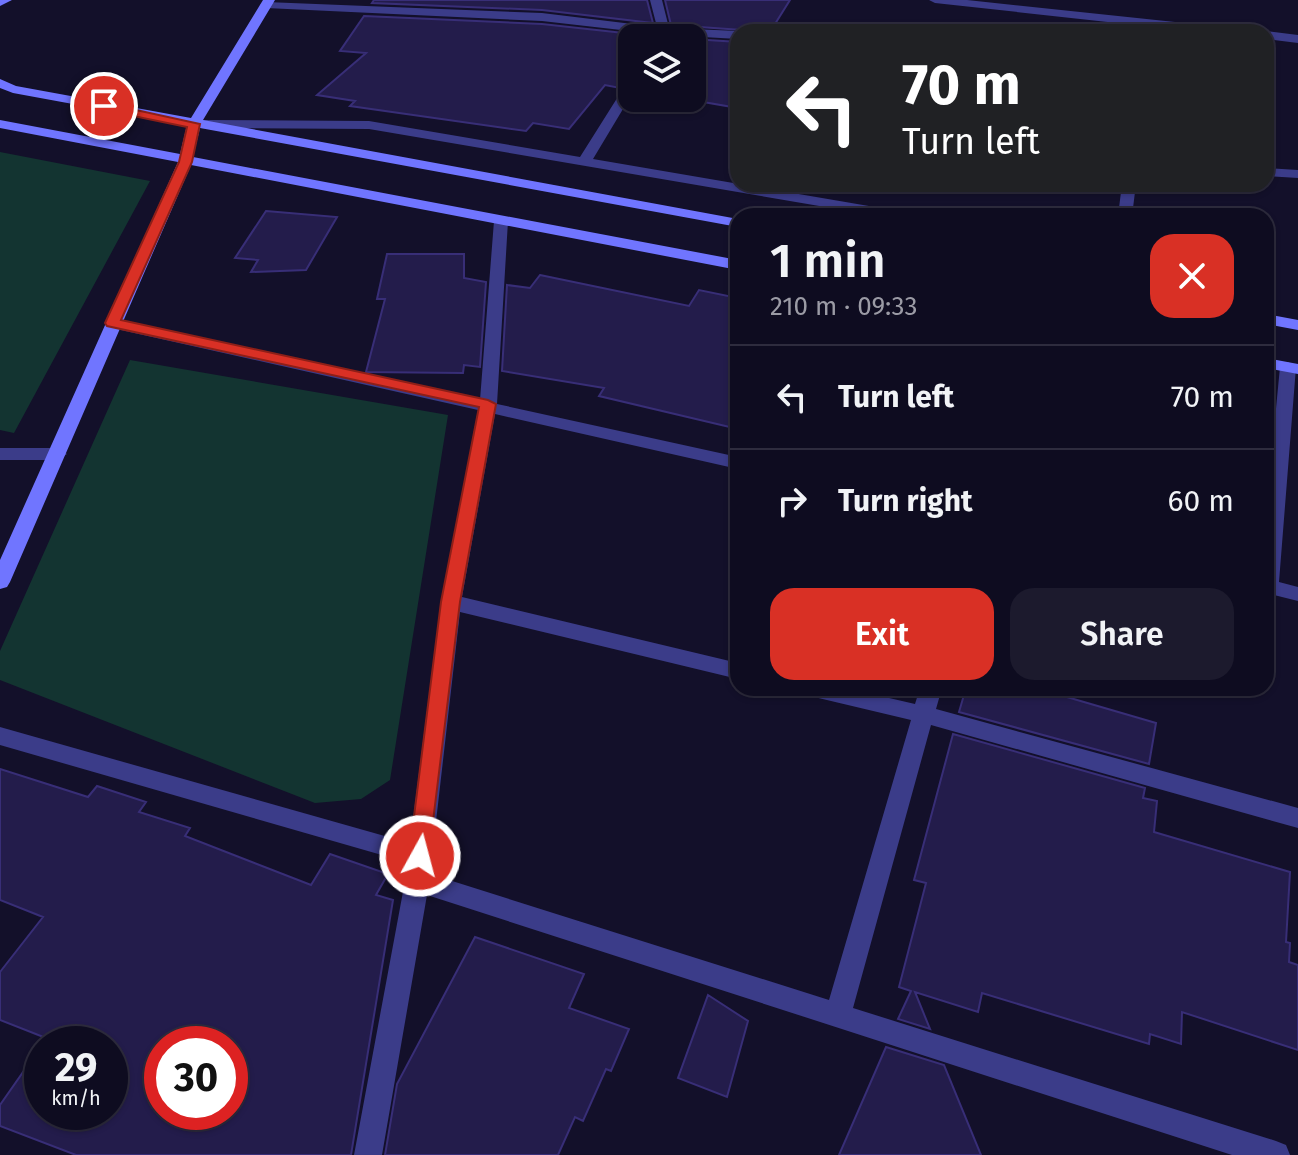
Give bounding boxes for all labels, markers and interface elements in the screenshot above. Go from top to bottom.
map controls [618,24,706,112]
button: layers [618,24,706,112]
text: 70 m [902,52,1021,119]
icon: left [770,56,874,160]
pin [70,72,138,140]
icon: arrive [82,84,126,128]
text: Turn left [902,120,1040,164]
text: 1 min [770,232,886,290]
button: close [1150,234,1234,318]
text: 210 m · 09:33 [770,291,918,322]
icon: left [770,375,814,419]
text: Turn left [838,379,954,415]
text: 70 m [1171,379,1234,415]
icon: right [770,479,814,523]
text: Turn right [838,483,973,519]
text: 60 m [1168,483,1234,519]
button: Exit [770,588,994,680]
button: Share [1010,588,1234,680]
position arrow [378,814,462,898]
speed limit sign: 30 [144,1026,248,1130]
text: 29 [55,1044,97,1092]
text: km/h [51,1086,101,1110]

